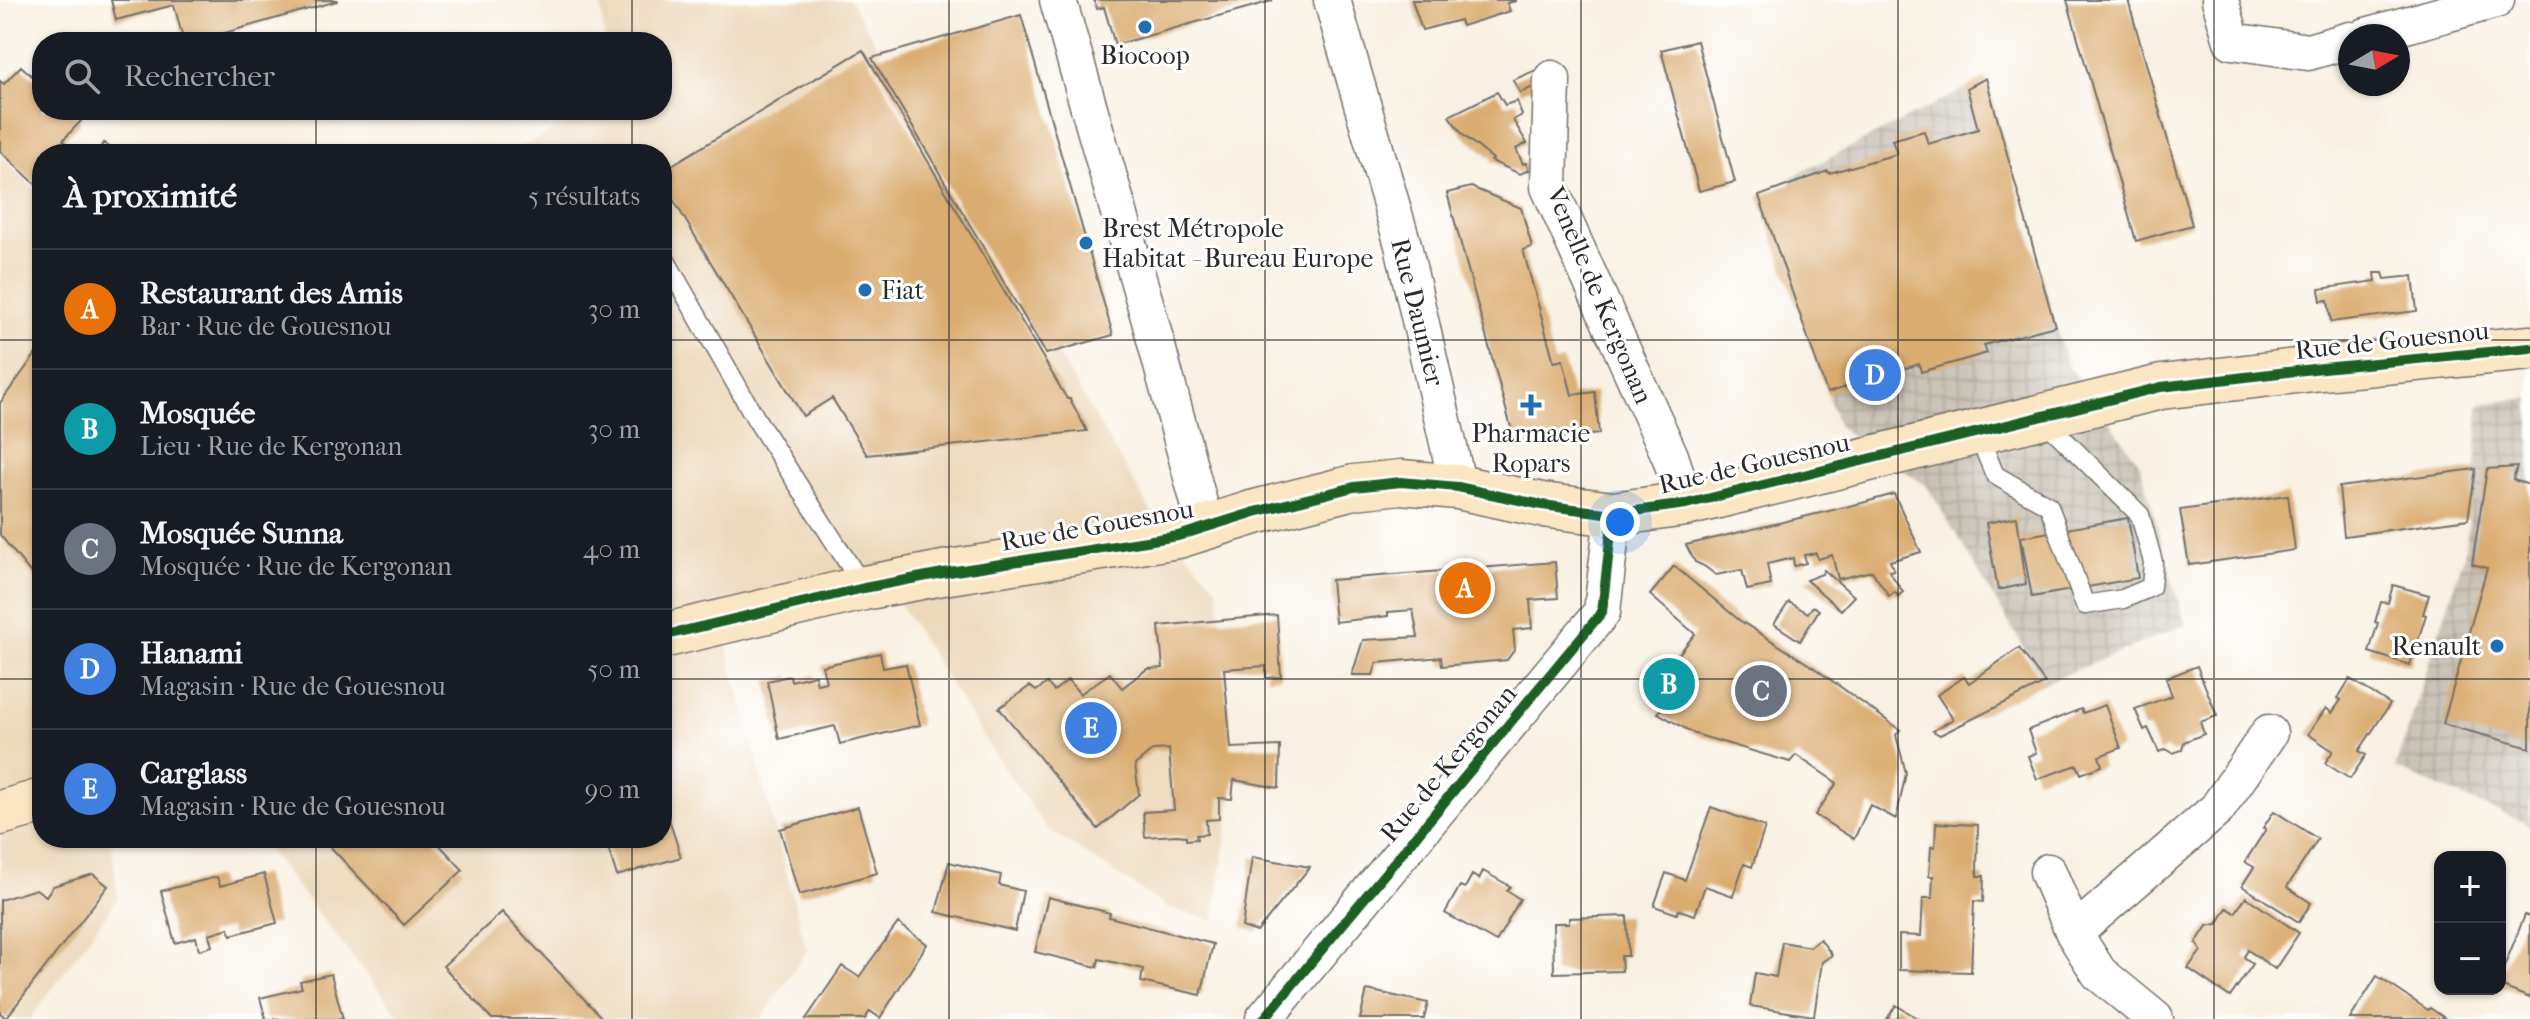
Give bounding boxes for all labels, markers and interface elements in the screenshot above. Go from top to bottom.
marker: Biocoop [1136,18,1154,36]
north arrow [2338,24,2410,96]
search box [32,32,672,120]
place label: Biocoop [1100,40,1190,71]
icon: search [60,54,104,98]
text: Rechercher [124,59,275,94]
text: À proximité [64,176,237,216]
text: 5 résultats [528,181,640,212]
street label: Venelle de Kergonan [1539,181,1659,408]
place label: Brest Métropole Habitat - Bureau Europe [1102,213,1373,274]
marker: Brest Métropole Habitat - Bureau Europe [1077,234,1095,252]
street label: Rue Daumier [1384,235,1451,389]
place label: Fiat [881,275,925,306]
text: Restaurant des Amis [140,276,403,311]
marker: Fiat [856,281,874,299]
text: A [82,294,98,325]
text: 30 m [588,294,640,325]
text: Bar · Rue de Gouesnou [140,311,392,342]
street label: Rue de Gouesnou [2293,315,2491,366]
pin: D [1849,345,1901,405]
text: Mosquée [140,396,255,431]
marker: Pharmacie Ropars [1522,396,1540,414]
text: B [82,414,98,445]
text: 30 m [588,414,640,445]
place label: Pharmacie Ropars [1472,418,1591,479]
street label: Rue de Gouesnou [1656,426,1853,501]
text: Lieu · Rue de Kergonan [140,431,402,462]
street label: Rue de Gouesnou [998,493,1196,558]
your location [1600,502,1640,542]
text: Mosquée Sunna [140,516,343,551]
text: C [81,534,99,565]
text: 40 m [583,534,640,565]
text: Mosquée · Rue de Kergonan [140,551,452,582]
pin: A [1439,558,1491,618]
place label: Renault [2392,631,2482,662]
text: Hanami [140,636,243,671]
marker: Renault [2488,637,2506,655]
text: D [80,654,100,685]
text: 50 m [587,654,640,685]
pin: B [1643,654,1695,714]
pin: C [1735,661,1787,721]
text: Magasin · Rue de Gouesnou [140,671,446,702]
street label: Rue de Kergonan [1374,679,1523,848]
pin: E [1065,698,1117,758]
text: Carglass [140,756,247,791]
text: E [82,774,98,805]
text: 90 m [585,774,640,805]
text: Magasin · Rue de Gouesnou [140,791,446,822]
map controls [2434,851,2506,995]
button: + [2434,851,2506,923]
button: − [2434,923,2506,995]

